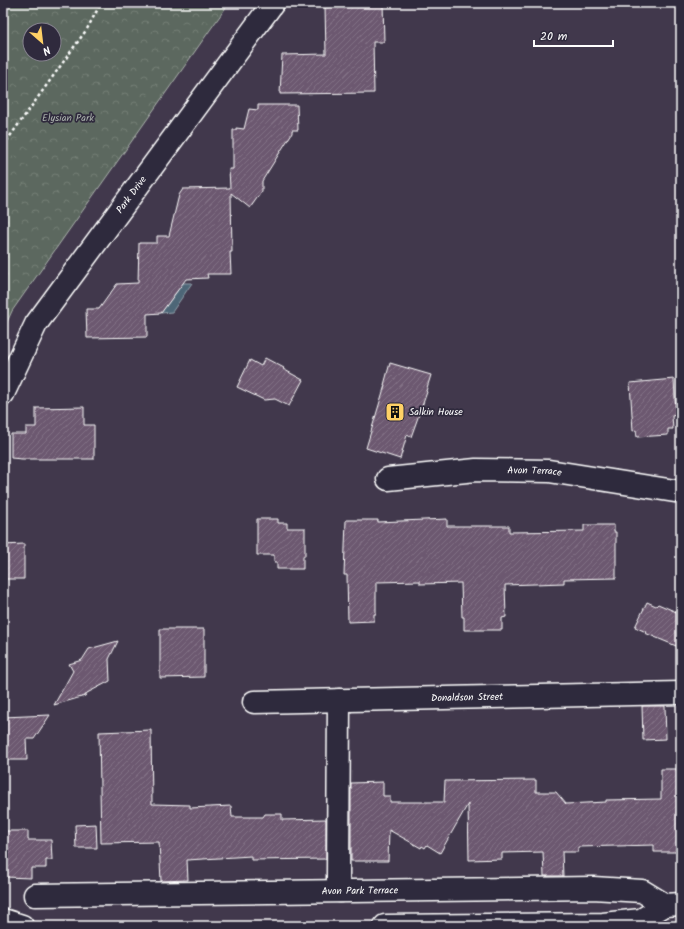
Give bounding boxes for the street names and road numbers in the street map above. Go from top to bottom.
street label: Park Drive [112,172,151,217]
street label: Avon Terrace [507,462,563,481]
street label: Donaldson Street [431,689,503,706]
street label: Avon Park Terrace [322,882,399,899]

